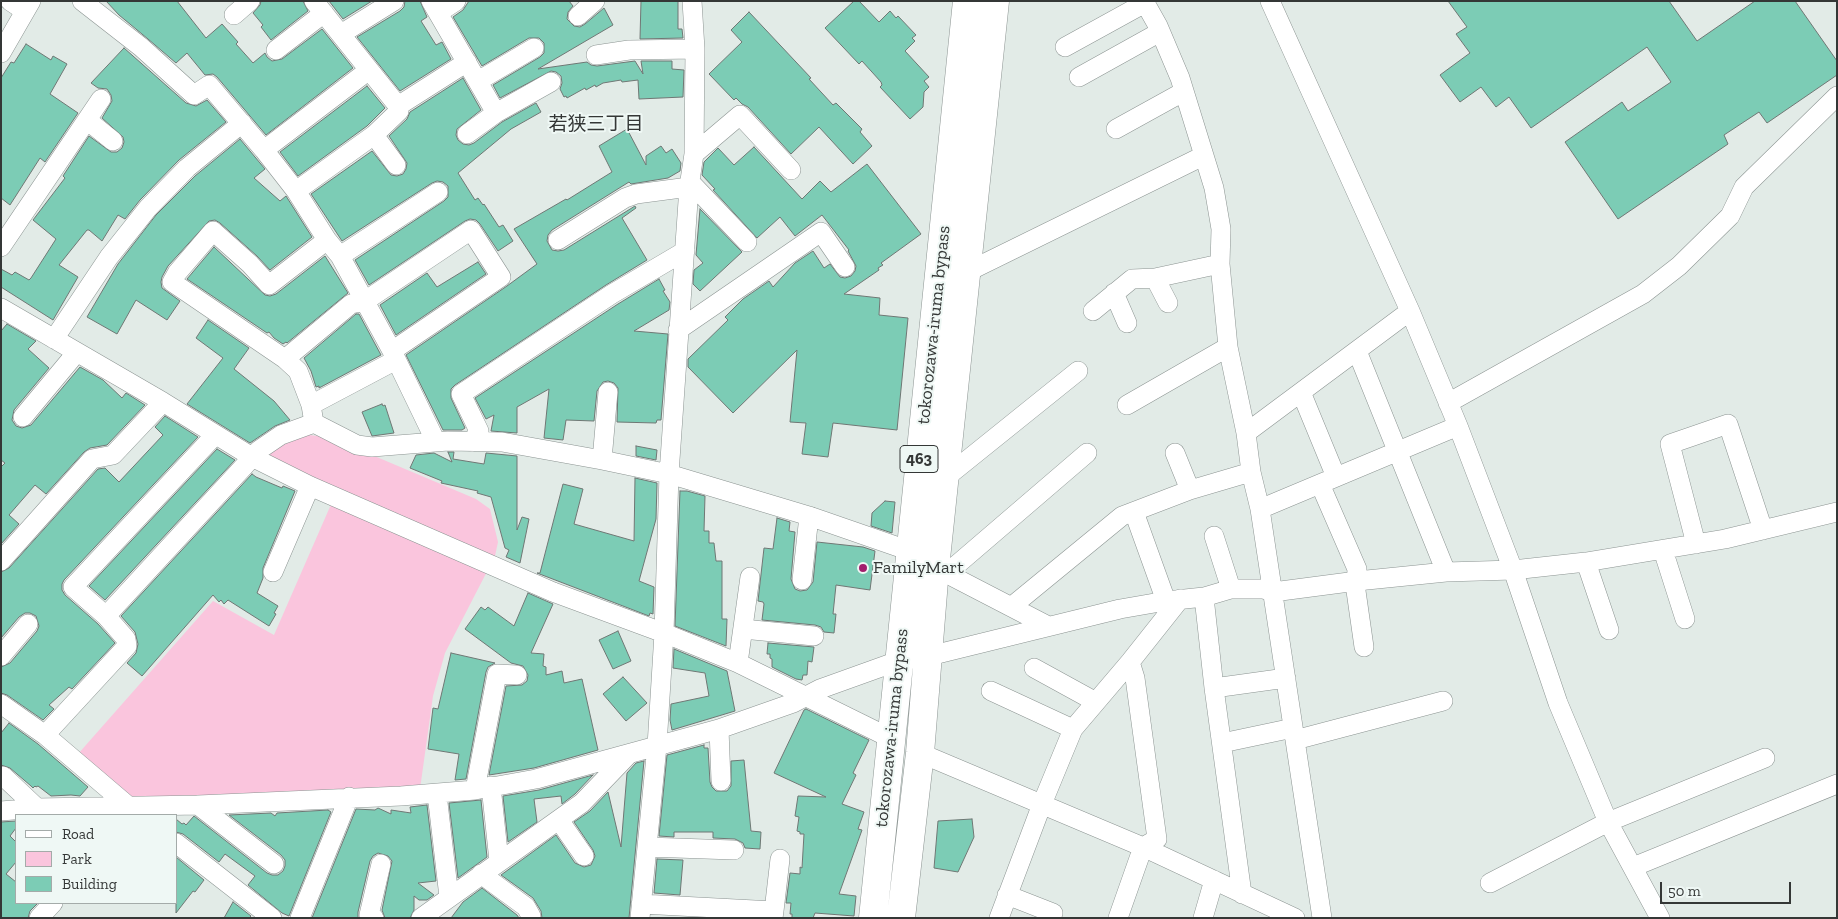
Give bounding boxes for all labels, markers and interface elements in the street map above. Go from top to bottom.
district label: 若狭三丁目 [549,114,643,136]
street label: tokorozawa-iruma bypass [913,225,955,425]
road number: 463 [900,446,938,472]
place label: FamilyMart [873,557,964,579]
marker: FamilyMart [857,562,869,574]
street label: tokorozawa-iruma bypass [871,628,913,828]
legend [15,814,178,904]
text: Road [62,825,94,843]
text: Park [62,850,92,868]
scale bar [1663,872,1794,904]
text: Building [62,875,117,893]
text: 50 m [1668,882,1701,900]

